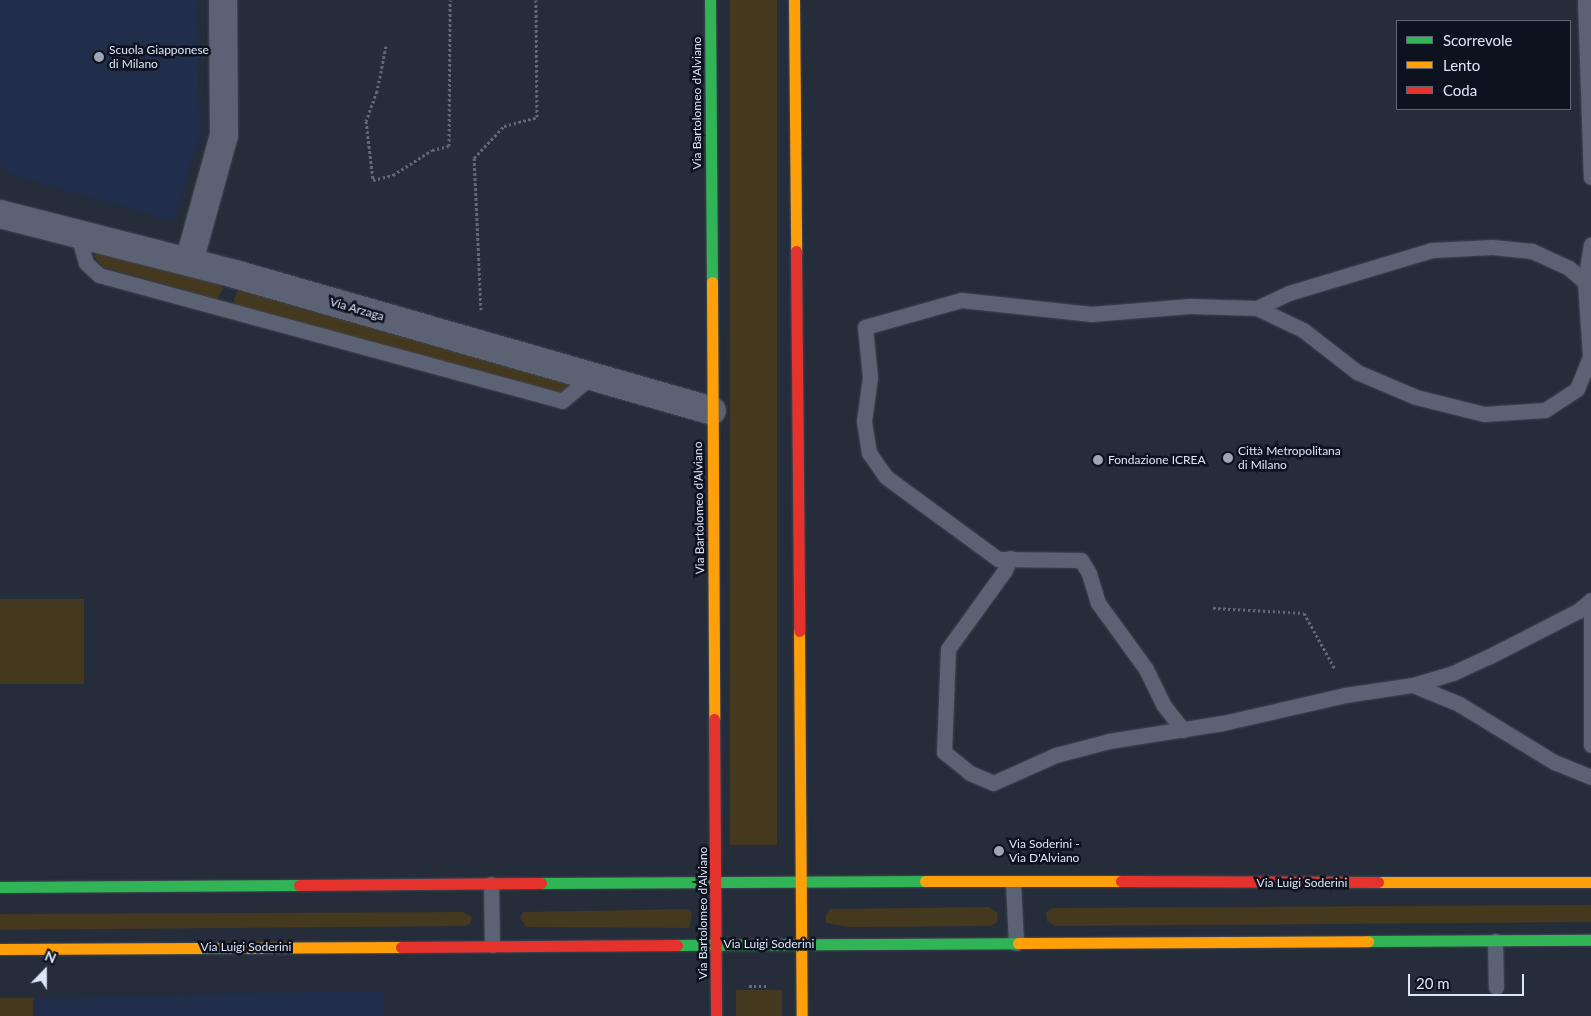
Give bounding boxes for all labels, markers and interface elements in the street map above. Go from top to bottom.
legend [1396,20,1571,110]
text: Scorrevole [1443,31,1513,49]
street label: Via Bartolomeo d'Alviano [690,37,704,169]
place label: Scuola Giapponese di Milano [109,43,209,71]
marker: Scuola Giapponese di Milano [93,51,105,63]
text: Lento [1443,56,1480,74]
text: Coda [1443,81,1477,99]
street label: Via Arzaga [328,294,386,324]
street label: Via Bartolomeo d'Alviano [691,441,707,575]
place label: Città Metropolitana di Milano [1238,444,1341,472]
marker: Città Metropolitana di Milano [1222,452,1234,464]
place label: Fondazione ICREA [1108,453,1206,467]
marker: Fondazione ICREA [1092,454,1104,466]
place label: Via Soderini - Via D'Alviano [1009,837,1080,865]
marker: Via Soderini - Via D'Alviano [993,845,1005,857]
street label: Via Bartolomeo d'Alviano [696,847,710,979]
street label: Via Luigi Soderini [1257,876,1347,890]
street label: Via Luigi Soderini [724,937,814,951]
street label: Via Luigi Soderini [201,940,291,954]
north arrow [20,946,70,996]
text: N [43,947,59,967]
scale bar [1411,964,1527,996]
text: 20 m [1416,974,1450,992]

